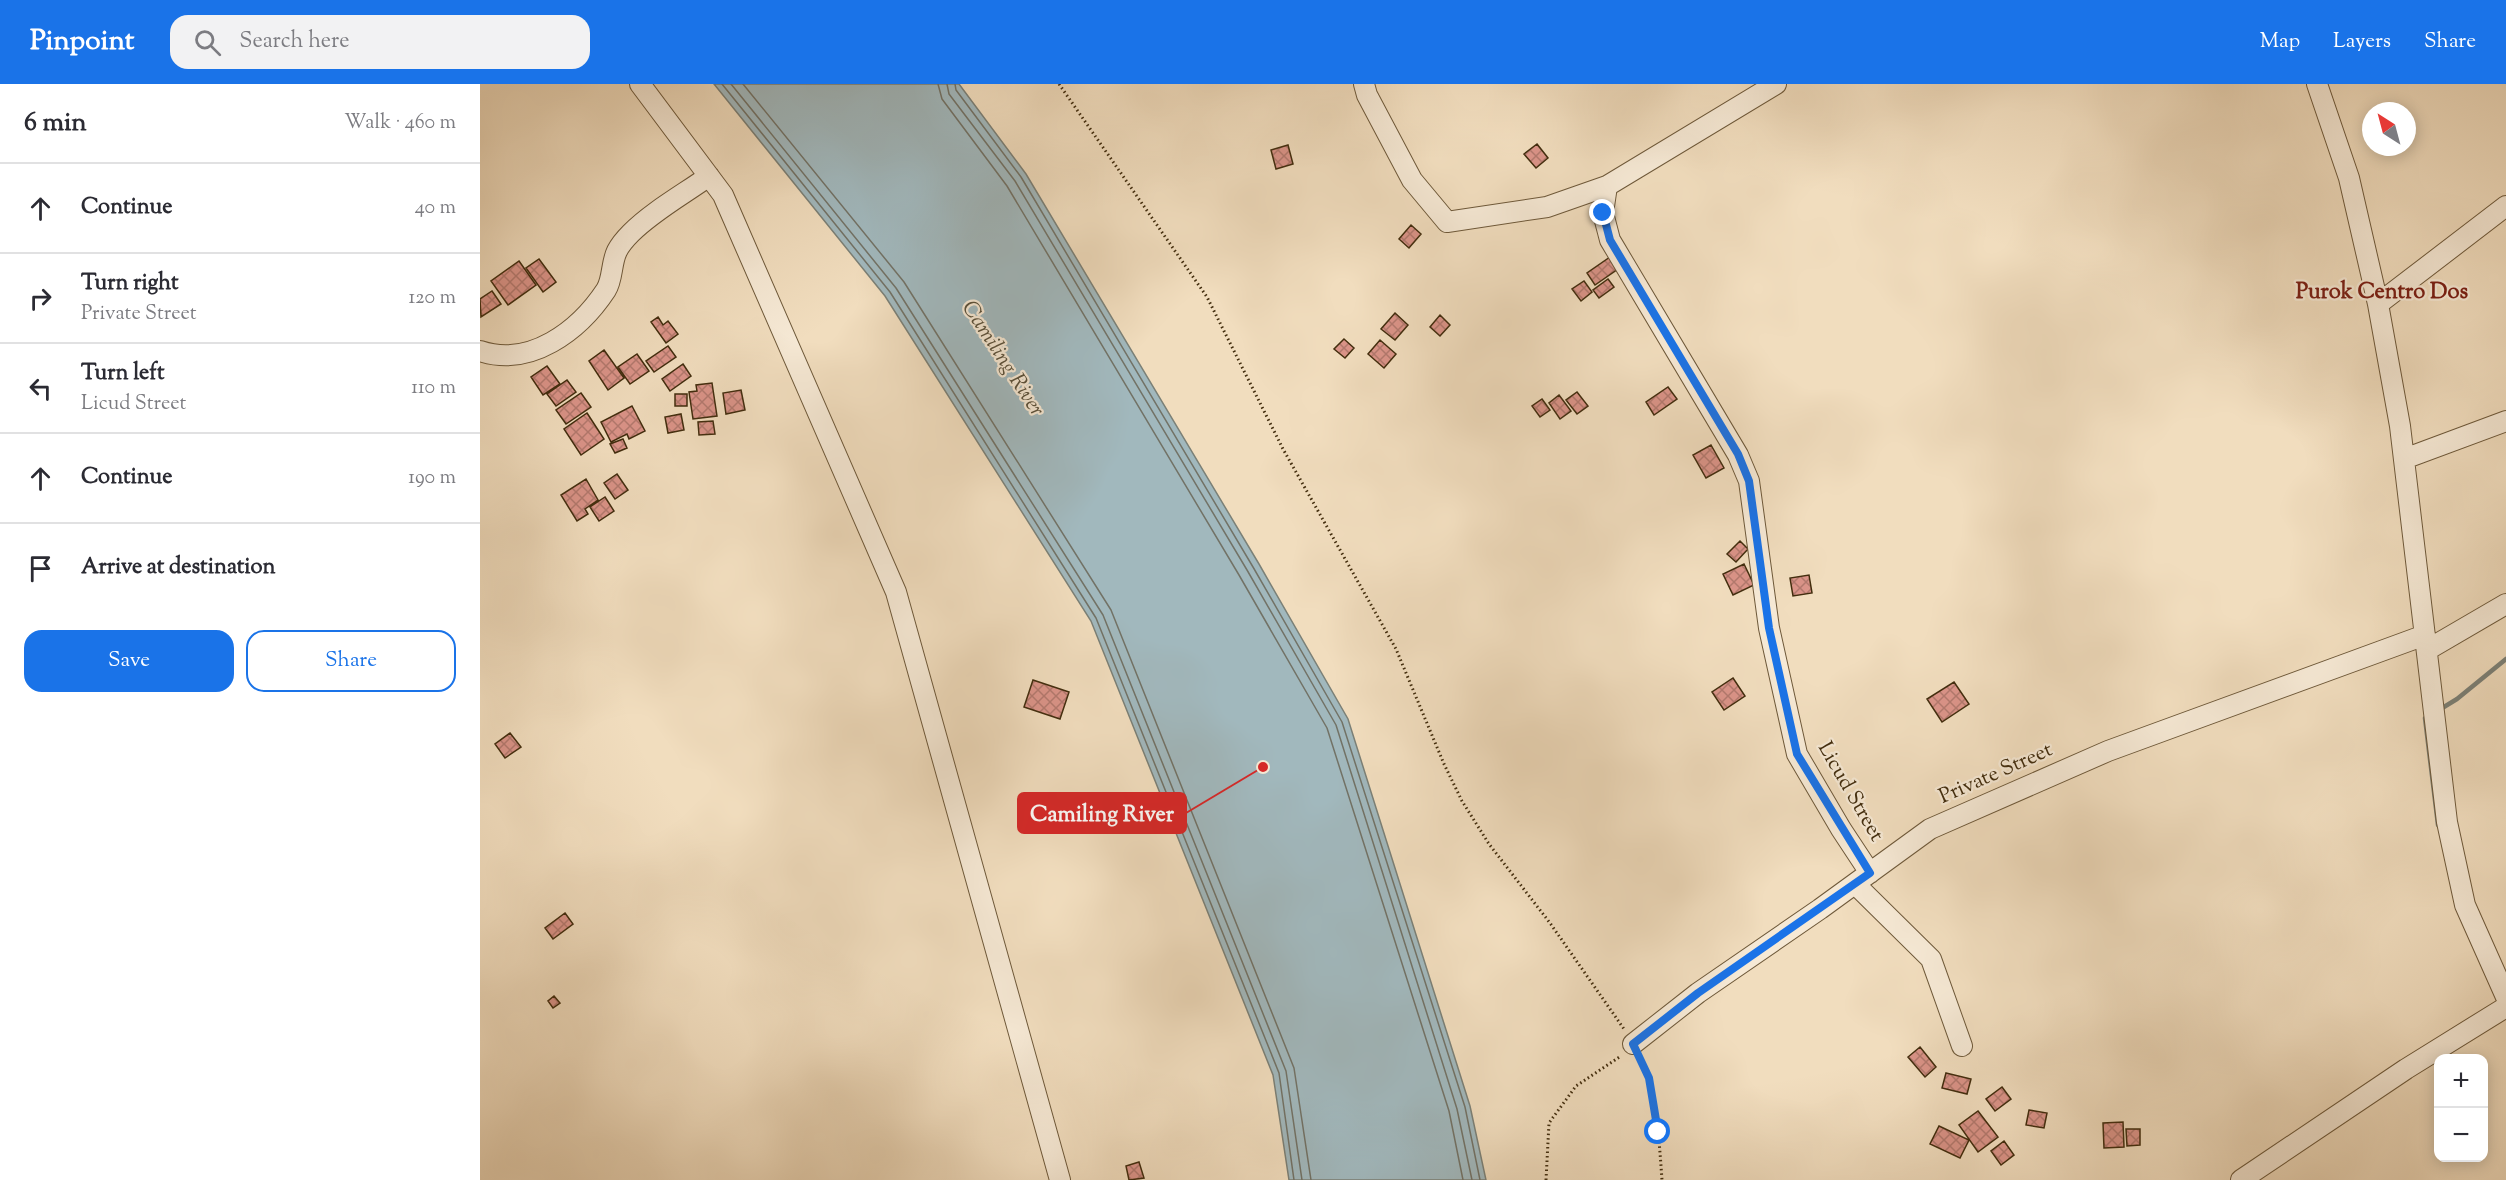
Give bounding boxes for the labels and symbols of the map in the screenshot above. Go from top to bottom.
north arrow [2362,102,2416,156]
route end [1589,199,1615,225]
district label: Purok Centro Dos [2296,277,2469,309]
water label: Camiling River [952,295,1052,424]
street label: Private Street [1934,736,2058,812]
street label: Licud Street [1809,737,1891,847]
callout: Camiling River [1018,793,1186,833]
text: Camiling River [1030,800,1175,832]
route start [1644,1118,1670,1144]

